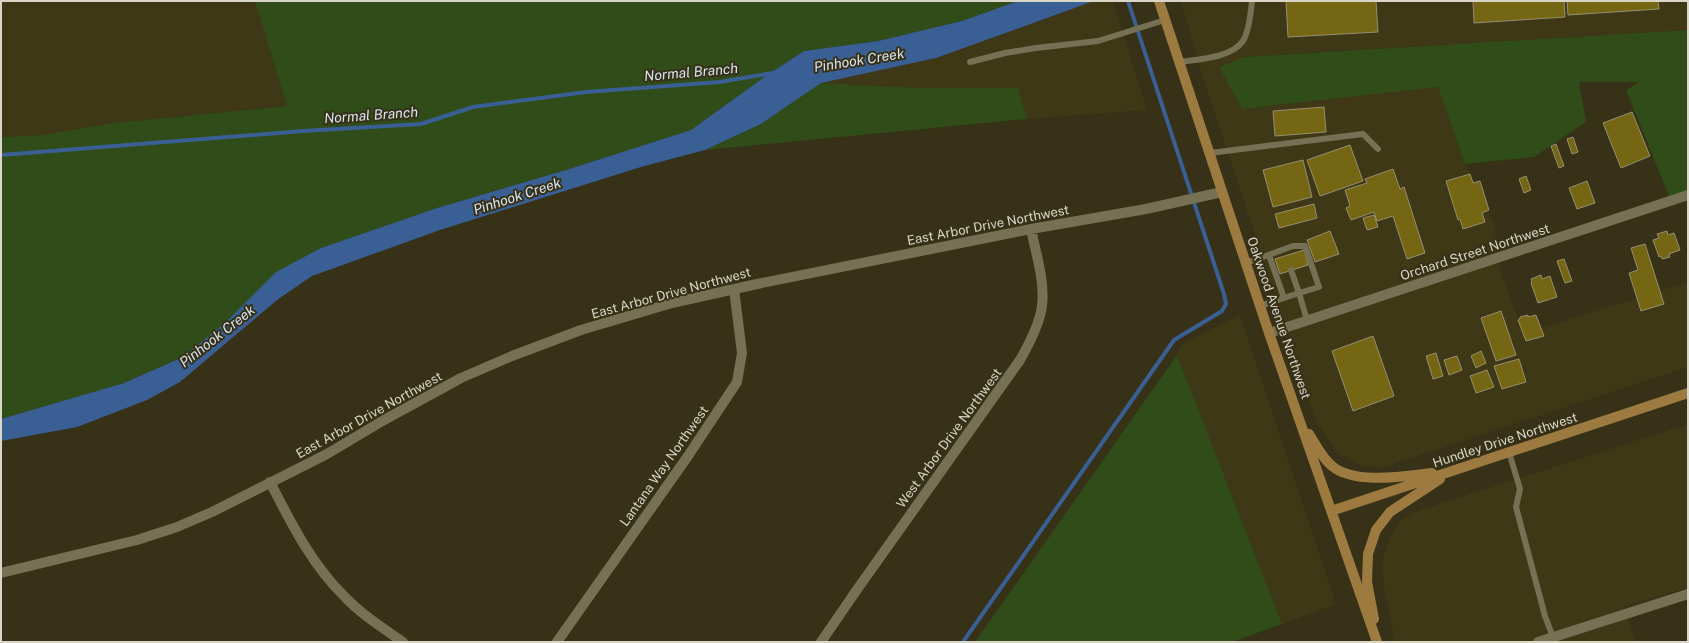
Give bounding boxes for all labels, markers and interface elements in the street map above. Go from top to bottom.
water label: Pinhook Creek [813,45,906,75]
water label: Normal Branch [643,60,739,84]
water label: Normal Branch [324,104,419,126]
water label: Pinhook Creek [471,174,563,218]
street label: East Arbor Drive Northwest [906,202,1070,248]
street label: Orchard Street Northwest [1398,221,1552,283]
street label: Oakwood Avenue Northwest [1244,235,1314,401]
street label: East Arbor Drive Northwest [590,264,752,322]
water label: Pinhook Creek [176,301,258,370]
street label: West Arbor Drive Northwest [893,365,1005,511]
street label: East Arbor Drive Northwest [293,369,445,461]
street label: Lantana Way Northwest [617,403,711,529]
street label: Hundley Drive Northwest [1431,410,1579,470]

